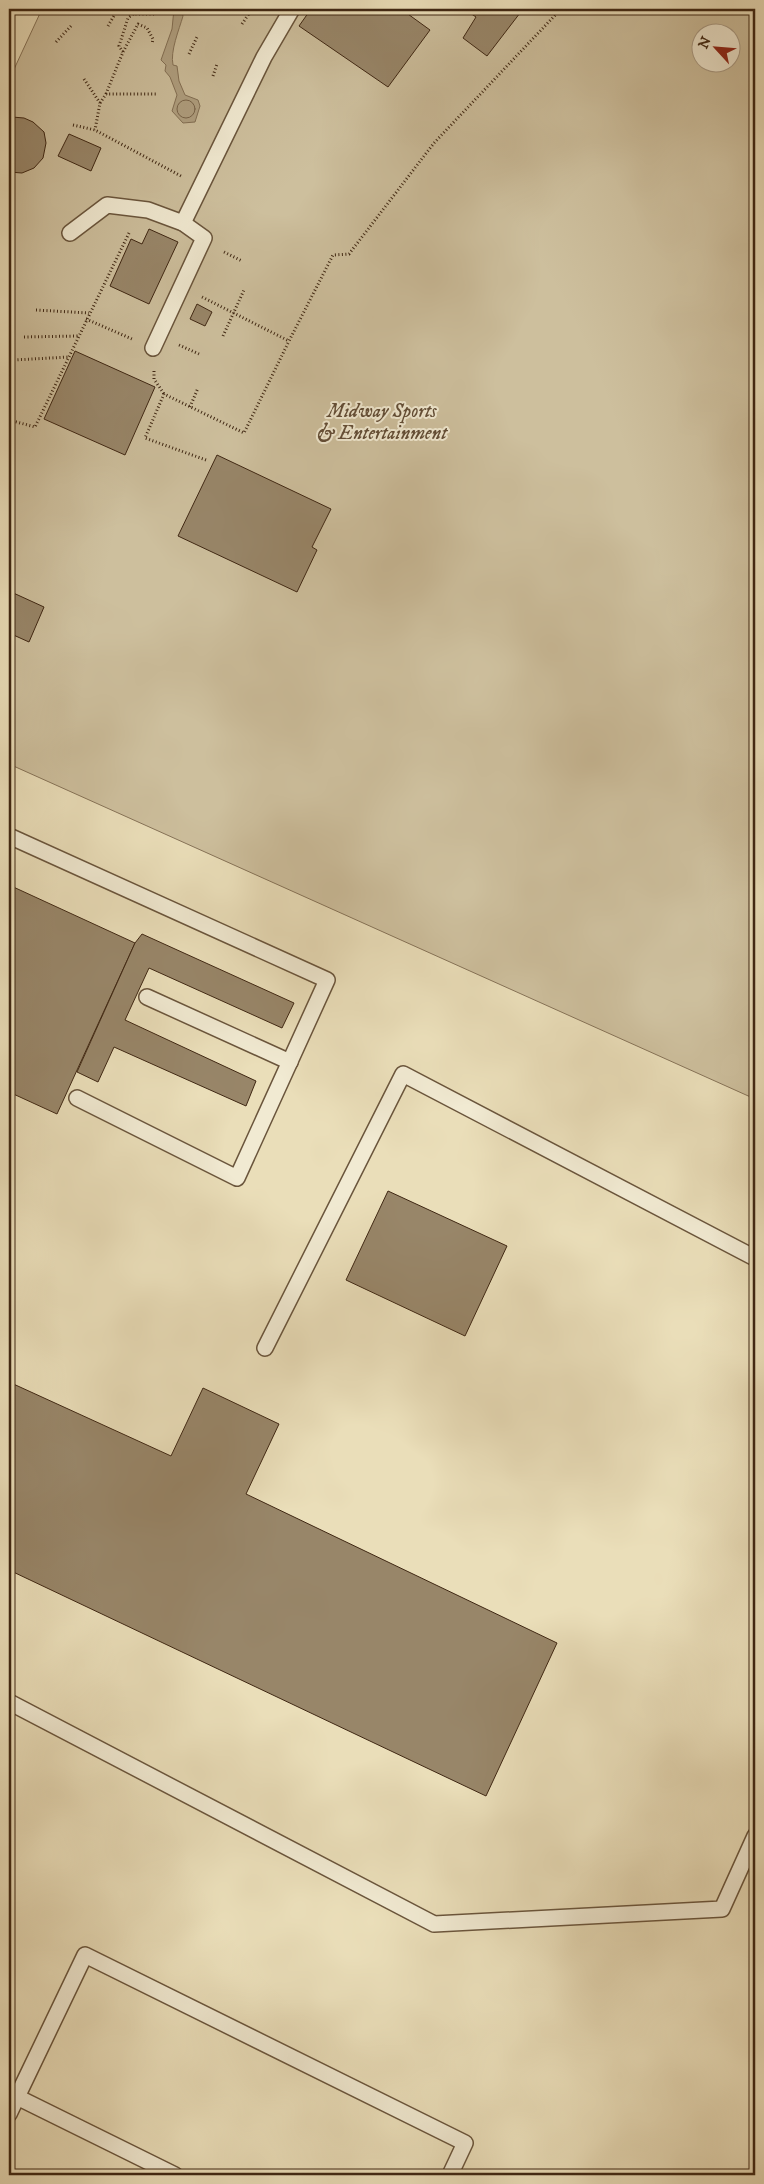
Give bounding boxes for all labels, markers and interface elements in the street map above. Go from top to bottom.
north arrow [692,22,742,72]
text: N [695,33,716,52]
park label: Midway Sports & Entertainment [317,400,448,445]

